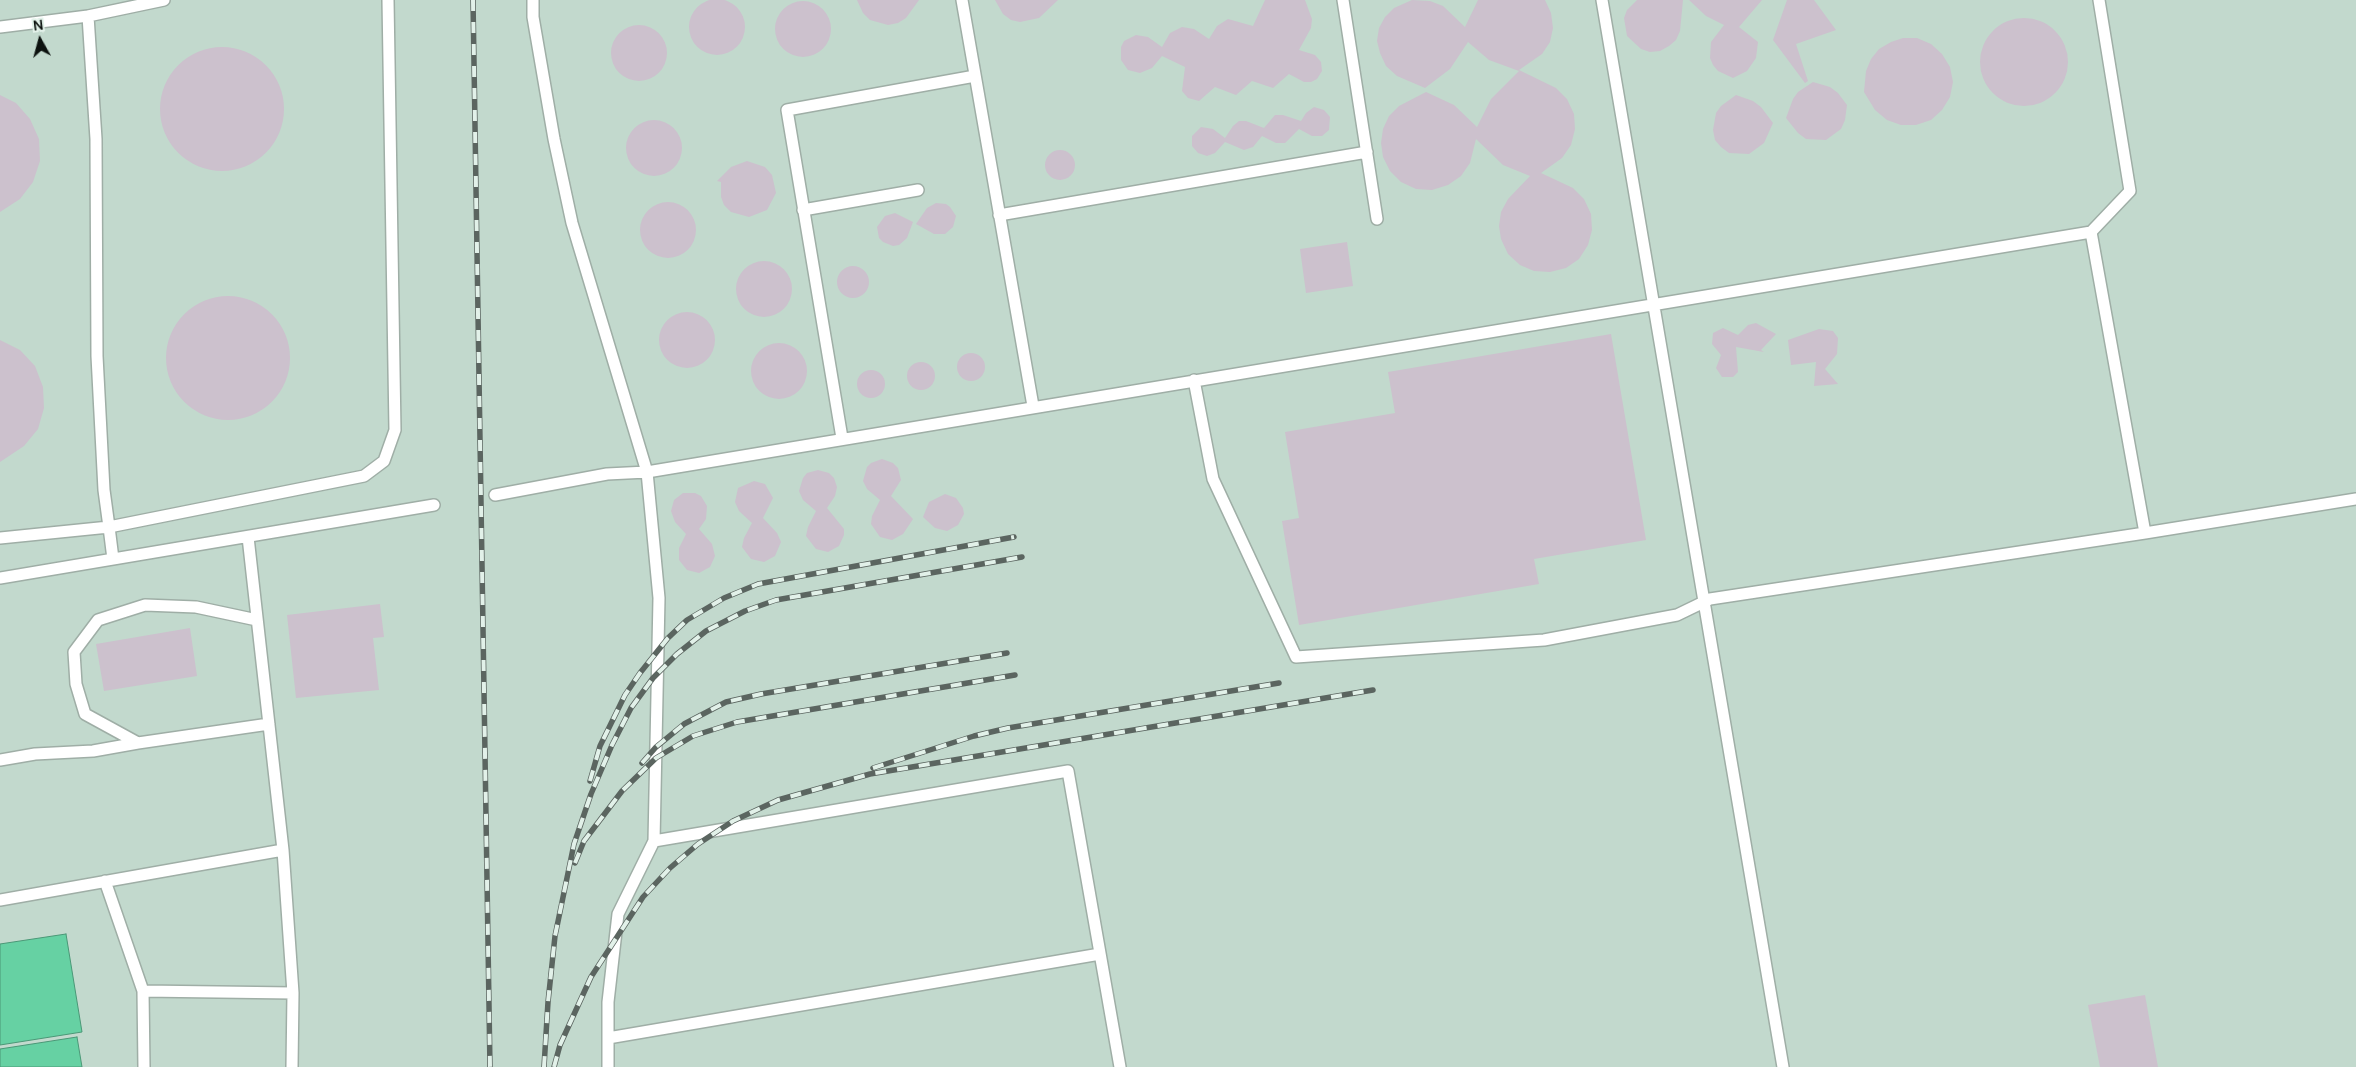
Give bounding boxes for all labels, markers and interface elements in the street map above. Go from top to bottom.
north arrow [15,15,65,65]
text: N [32,15,44,35]

